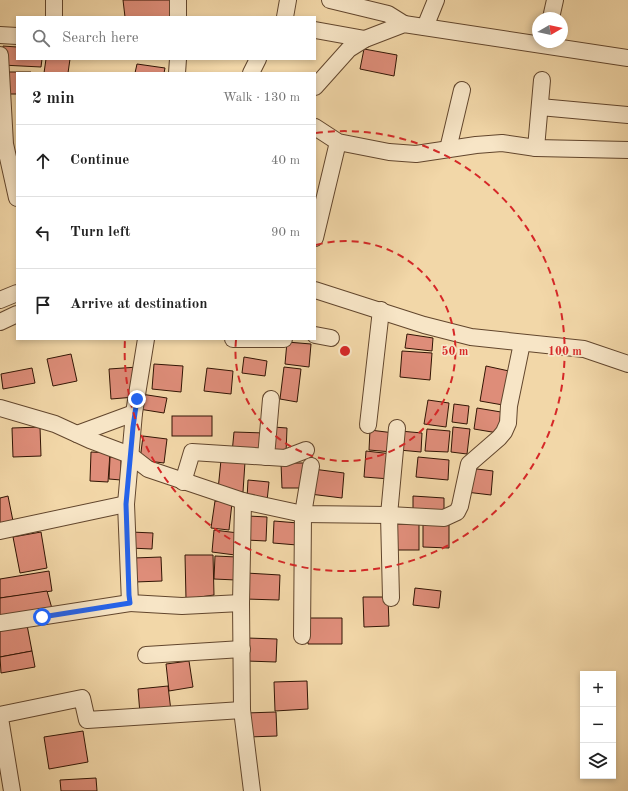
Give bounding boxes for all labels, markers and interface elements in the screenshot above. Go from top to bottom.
north arrow [532,12,568,48]
search box [16,16,316,60]
icon: search [30,27,52,49]
text: Search here [62,31,139,46]
text: 2 min [32,90,75,107]
text: Walk · 130 m [223,91,300,104]
icon: ahead [32,150,54,172]
text: Continue [70,153,129,168]
text: 40 m [271,154,300,167]
icon: left [32,222,54,244]
text: Turn left [70,225,130,240]
text: 90 m [271,226,300,239]
icon: arrive [32,294,54,316]
text: Arrive at destination [70,297,208,312]
centre of rings [338,344,352,358]
text: 50 m [442,345,469,358]
text: 100 m [548,346,582,358]
route end [128,390,146,408]
route start [33,608,51,626]
map controls [580,671,616,779]
button: + [580,671,616,707]
button: − [580,707,616,743]
button: layers [580,743,616,779]

